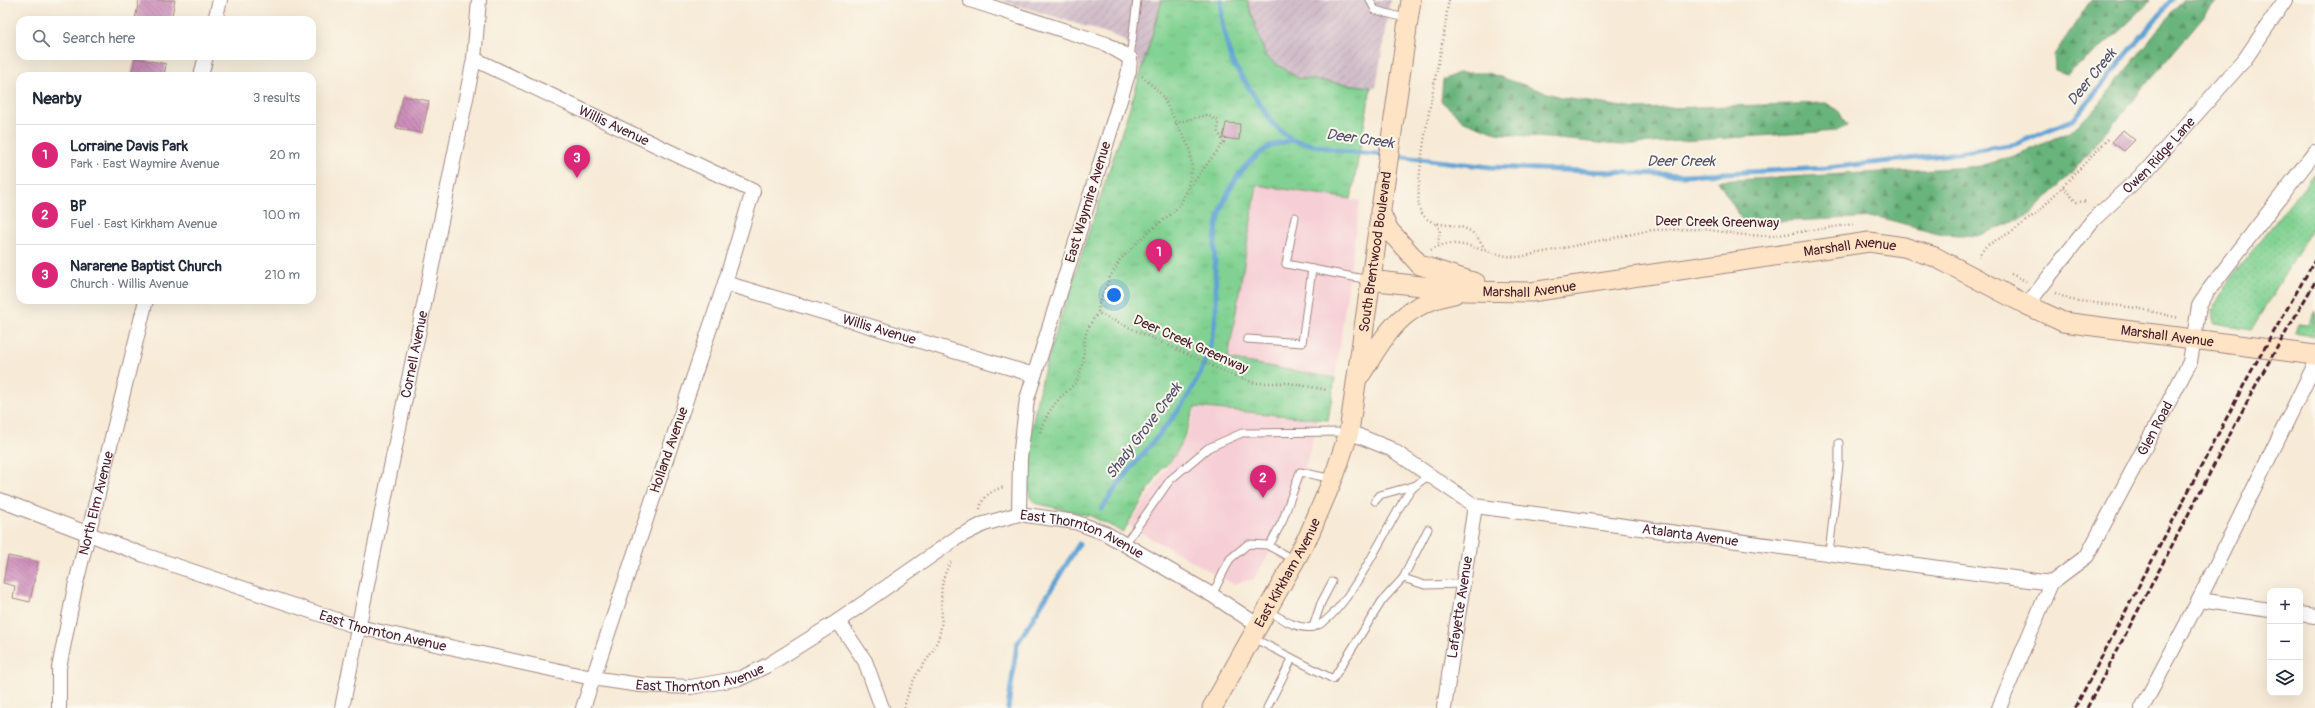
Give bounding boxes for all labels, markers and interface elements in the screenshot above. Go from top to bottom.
search box [16,16,316,60]
icon: search [30,27,52,49]
text: Search here [62,29,135,48]
water label: Deer Creek [2063,43,2122,109]
text: Nearby [32,88,81,109]
text: 3 results [253,90,300,106]
street label: Willis Avenue [576,101,652,149]
street label: Owen Ridge Lane [2119,113,2199,197]
water label: Deer Creek [1325,125,1397,153]
text: Lorraine Davis Park [70,137,188,156]
street label: East Waymire Avenue [1061,139,1115,265]
pin: 3 [564,145,590,178]
text: 1 [42,147,48,163]
text: 20 m [269,147,300,163]
water label: Deer Creek [1647,152,1717,171]
text: Park · East Waymire Avenue [70,156,219,172]
street label: South Brentwood Boulevard [1355,170,1395,333]
text: BP [70,197,87,216]
text: 2 [41,207,49,223]
text: 100 m [263,207,300,223]
street label: Deer Creek Greenway [1655,212,1779,232]
text: Fuel · East Kirkham Avenue [70,216,217,232]
street label: Marshall Avenue [1802,233,1898,260]
pin: 1 [1146,239,1172,272]
text: Nararene Baptist Church [70,257,222,276]
text: 3 [41,267,49,283]
text: 210 m [264,267,300,283]
text: Church · Willis Avenue [70,276,188,292]
street label: Marshall Avenue [1482,277,1577,301]
your location [1104,285,1124,305]
street label: Cornell Avenue [397,309,431,399]
street label: Willis Avenue [840,310,918,348]
street label: Deer Creek Greenway [1131,311,1251,377]
street label: Marshall Avenue [2120,321,2215,350]
water label: Shady Grove Creek [1102,378,1187,483]
street label: Glen Road [2133,398,2176,458]
street label: Holland Avenue [646,405,692,495]
street label: North Elm Avenue [75,449,117,557]
pin: 2 [1250,465,1276,498]
street label: East Thornton Avenue [1019,506,1147,562]
street label: East Kirkham Avenue [1251,515,1324,630]
street label: Atalanta Avenue [1641,520,1739,550]
street label: Lafayette Avenue [1443,555,1476,659]
map controls [2267,588,2303,696]
button: + [2267,588,2303,624]
street label: East Thornton Avenue [317,606,448,655]
button: − [2267,624,2303,660]
street label: East Thornton Avenue [635,660,767,696]
button: layers [2267,660,2303,696]

